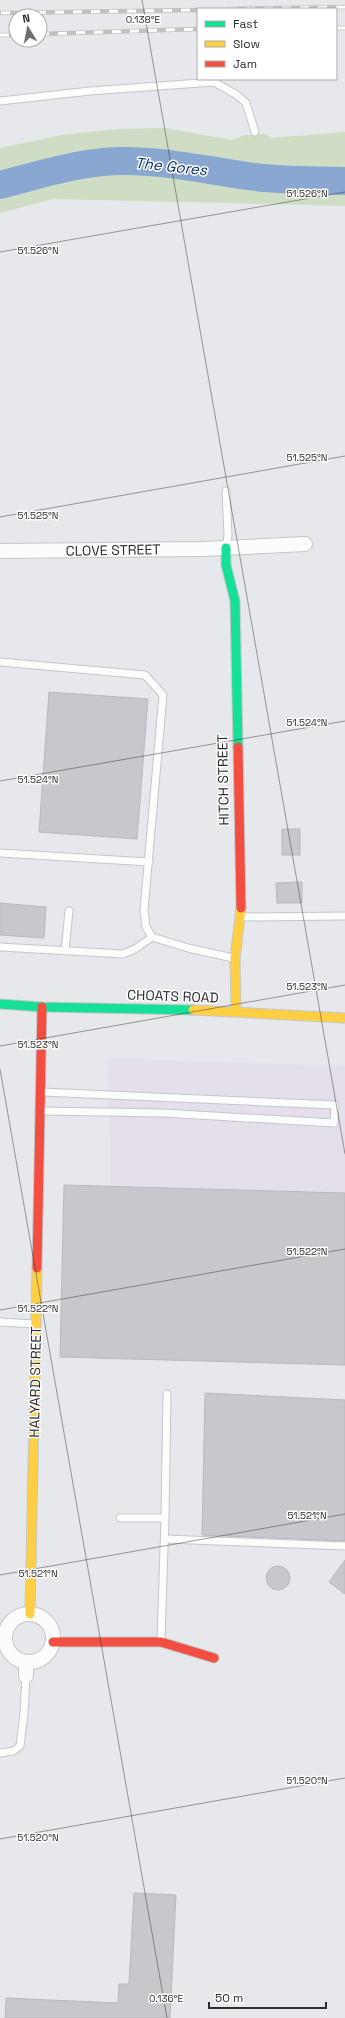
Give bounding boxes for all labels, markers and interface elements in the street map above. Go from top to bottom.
north arrow [8,8,48,48]
legend [197,8,337,80]
text: N [21,11,31,26]
text: 0.138°E [126,13,160,26]
text: Fast [233,16,258,32]
text: Slow [233,36,260,52]
text: Jam [233,56,257,72]
water label: The Gores [134,153,209,179]
text: 51.526°N [286,187,328,200]
text: 51.526°N [17,244,59,257]
text: 51.525°N [287,451,327,464]
text: 51.525°N [18,509,58,522]
street label: CLOVE STREET [65,540,161,560]
text: 51.524°N [287,716,327,729]
street label: HITCH STREET [213,734,233,826]
text: 51.524°N [18,773,58,786]
text: 51.523°N [287,980,327,993]
street label: CHOATS ROAD [127,985,219,1007]
text: 51.523°N [18,1038,58,1051]
text: 51.522°N [287,1245,327,1258]
text: 51.522°N [18,1302,58,1315]
street label: HALYARD STREET [25,1326,45,1438]
text: 51.521°N [287,1509,327,1522]
text: 51.521°N [18,1567,58,1580]
text: 51.520°N [286,1774,328,1787]
text: 51.520°N [17,1831,59,1844]
scale bar [209,1984,326,2010]
text: 50 m [215,1990,243,2006]
text: 0.136°E [149,1992,183,2005]

